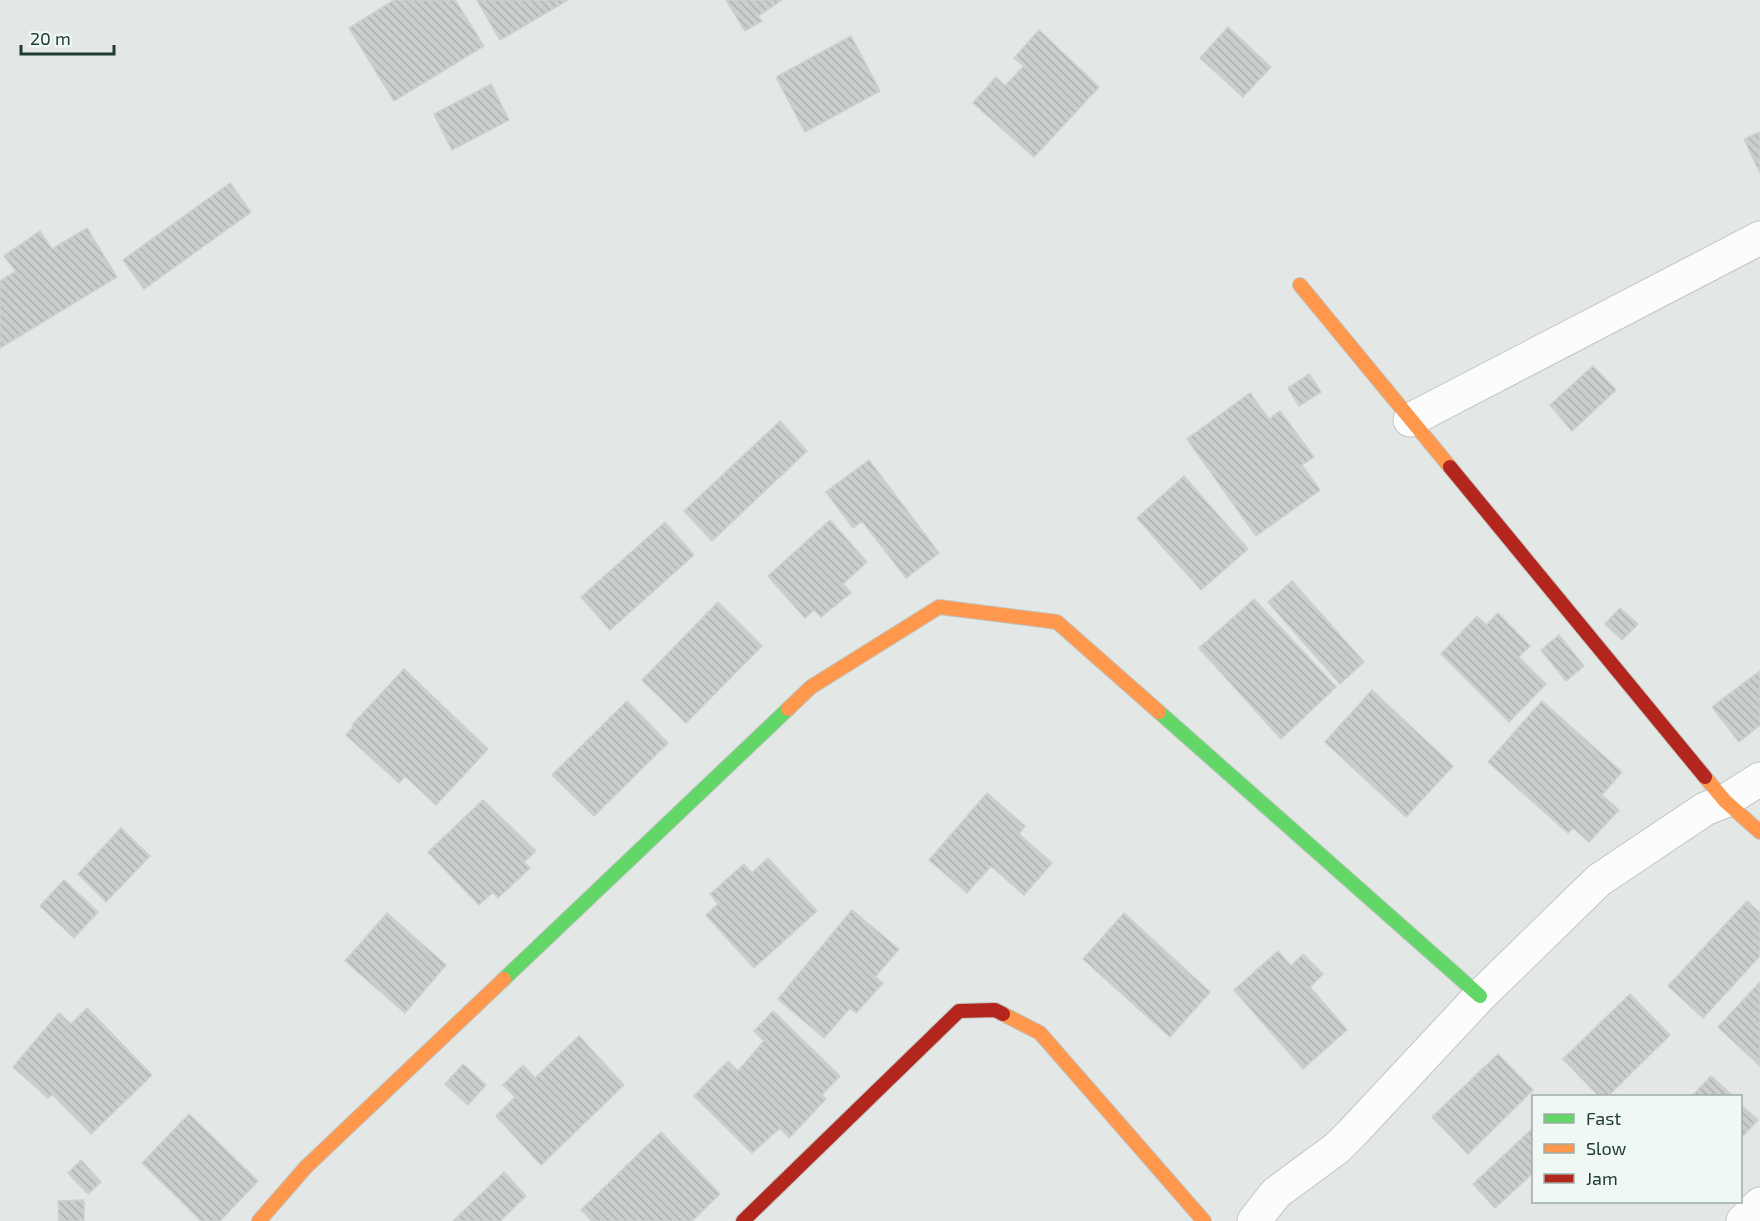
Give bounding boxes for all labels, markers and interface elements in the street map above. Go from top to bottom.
scale bar [21,18,114,56]
text: 20 m [30,27,71,49]
legend [1532,1095,1742,1203]
text: Fast [1586,1107,1621,1129]
text: Slow [1586,1137,1627,1159]
text: Jam [1586,1167,1618,1189]

